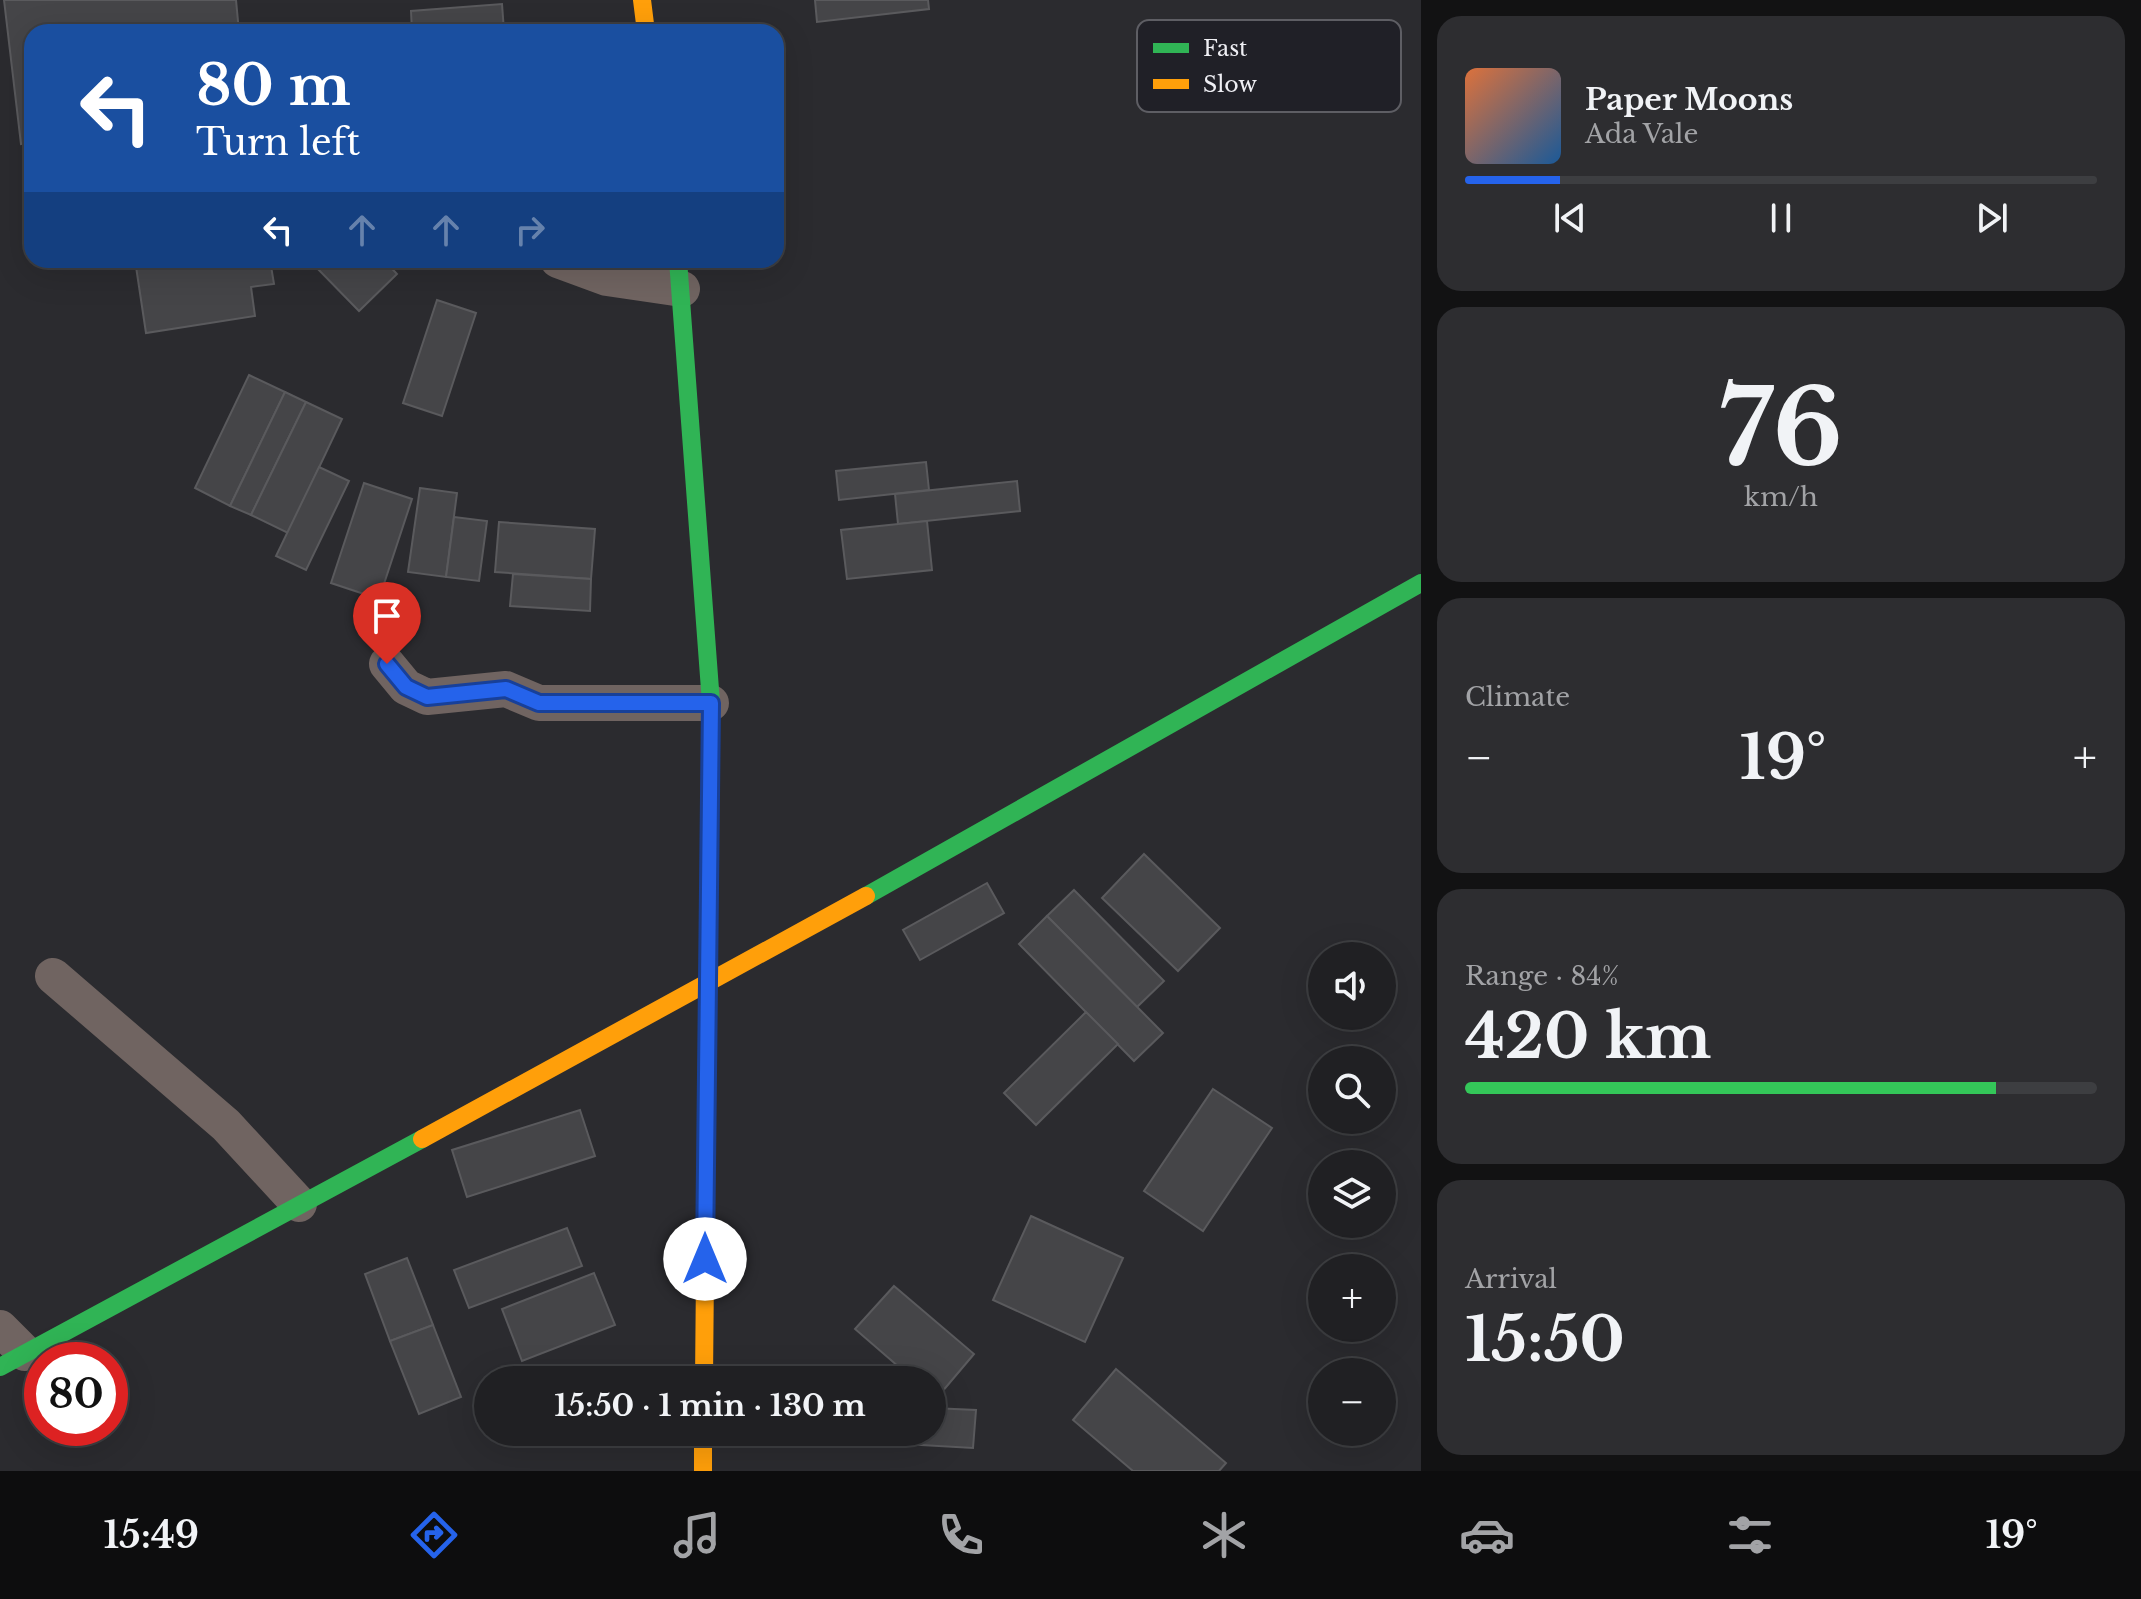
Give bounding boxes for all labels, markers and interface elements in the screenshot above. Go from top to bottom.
legend [1137,20,1401,112]
text: Fast [1203,35,1248,62]
text: 80 m [196,51,351,120]
icon: left [64,56,168,160]
text: Slow [1203,71,1257,98]
text: Paper Moons [1585,81,1793,118]
text: Ada Vale [1585,118,1698,150]
text: Turn left [196,120,360,165]
icon: previous [1548,196,1592,240]
icon: pause [1759,196,1803,240]
icon: next [1970,196,2014,240]
icon: left [256,208,300,252]
icon: ahead [340,208,384,252]
icon: ahead [424,208,468,252]
icon: right [508,208,552,252]
text: 76 [1719,364,1843,493]
text: km/h [1744,481,1818,513]
pin [353,582,421,664]
icon: arrive [365,594,409,638]
text: Climate [1465,681,1570,713]
text: 19° [1740,721,1826,795]
text: − [1465,730,1493,785]
text: + [2073,730,2097,785]
map controls [1308,942,1396,1446]
button: sound [1308,942,1396,1030]
text: Range · 84% [1465,960,1619,992]
text: 420 km [1465,1000,1711,1074]
button: search [1308,1046,1396,1134]
button: layers [1308,1150,1396,1238]
position arrow [663,1217,747,1301]
button: + [1308,1254,1396,1342]
text: Arrival [1465,1263,1557,1295]
text: 15:50 [1465,1303,1625,1377]
speed limit sign: 80 [24,1342,128,1446]
button: − [1308,1358,1396,1446]
text: 15:50 · 1 min · 130 m [554,1387,866,1424]
icon: directions [406,1507,462,1563]
icon: music [669,1507,725,1563]
icon: phone [933,1507,989,1563]
icon: climate [1196,1507,1252,1563]
icon: car [1459,1507,1515,1563]
icon: filters [1722,1507,1778,1563]
text: 15:49 [104,1513,199,1558]
text: 19° [1985,1513,2037,1558]

